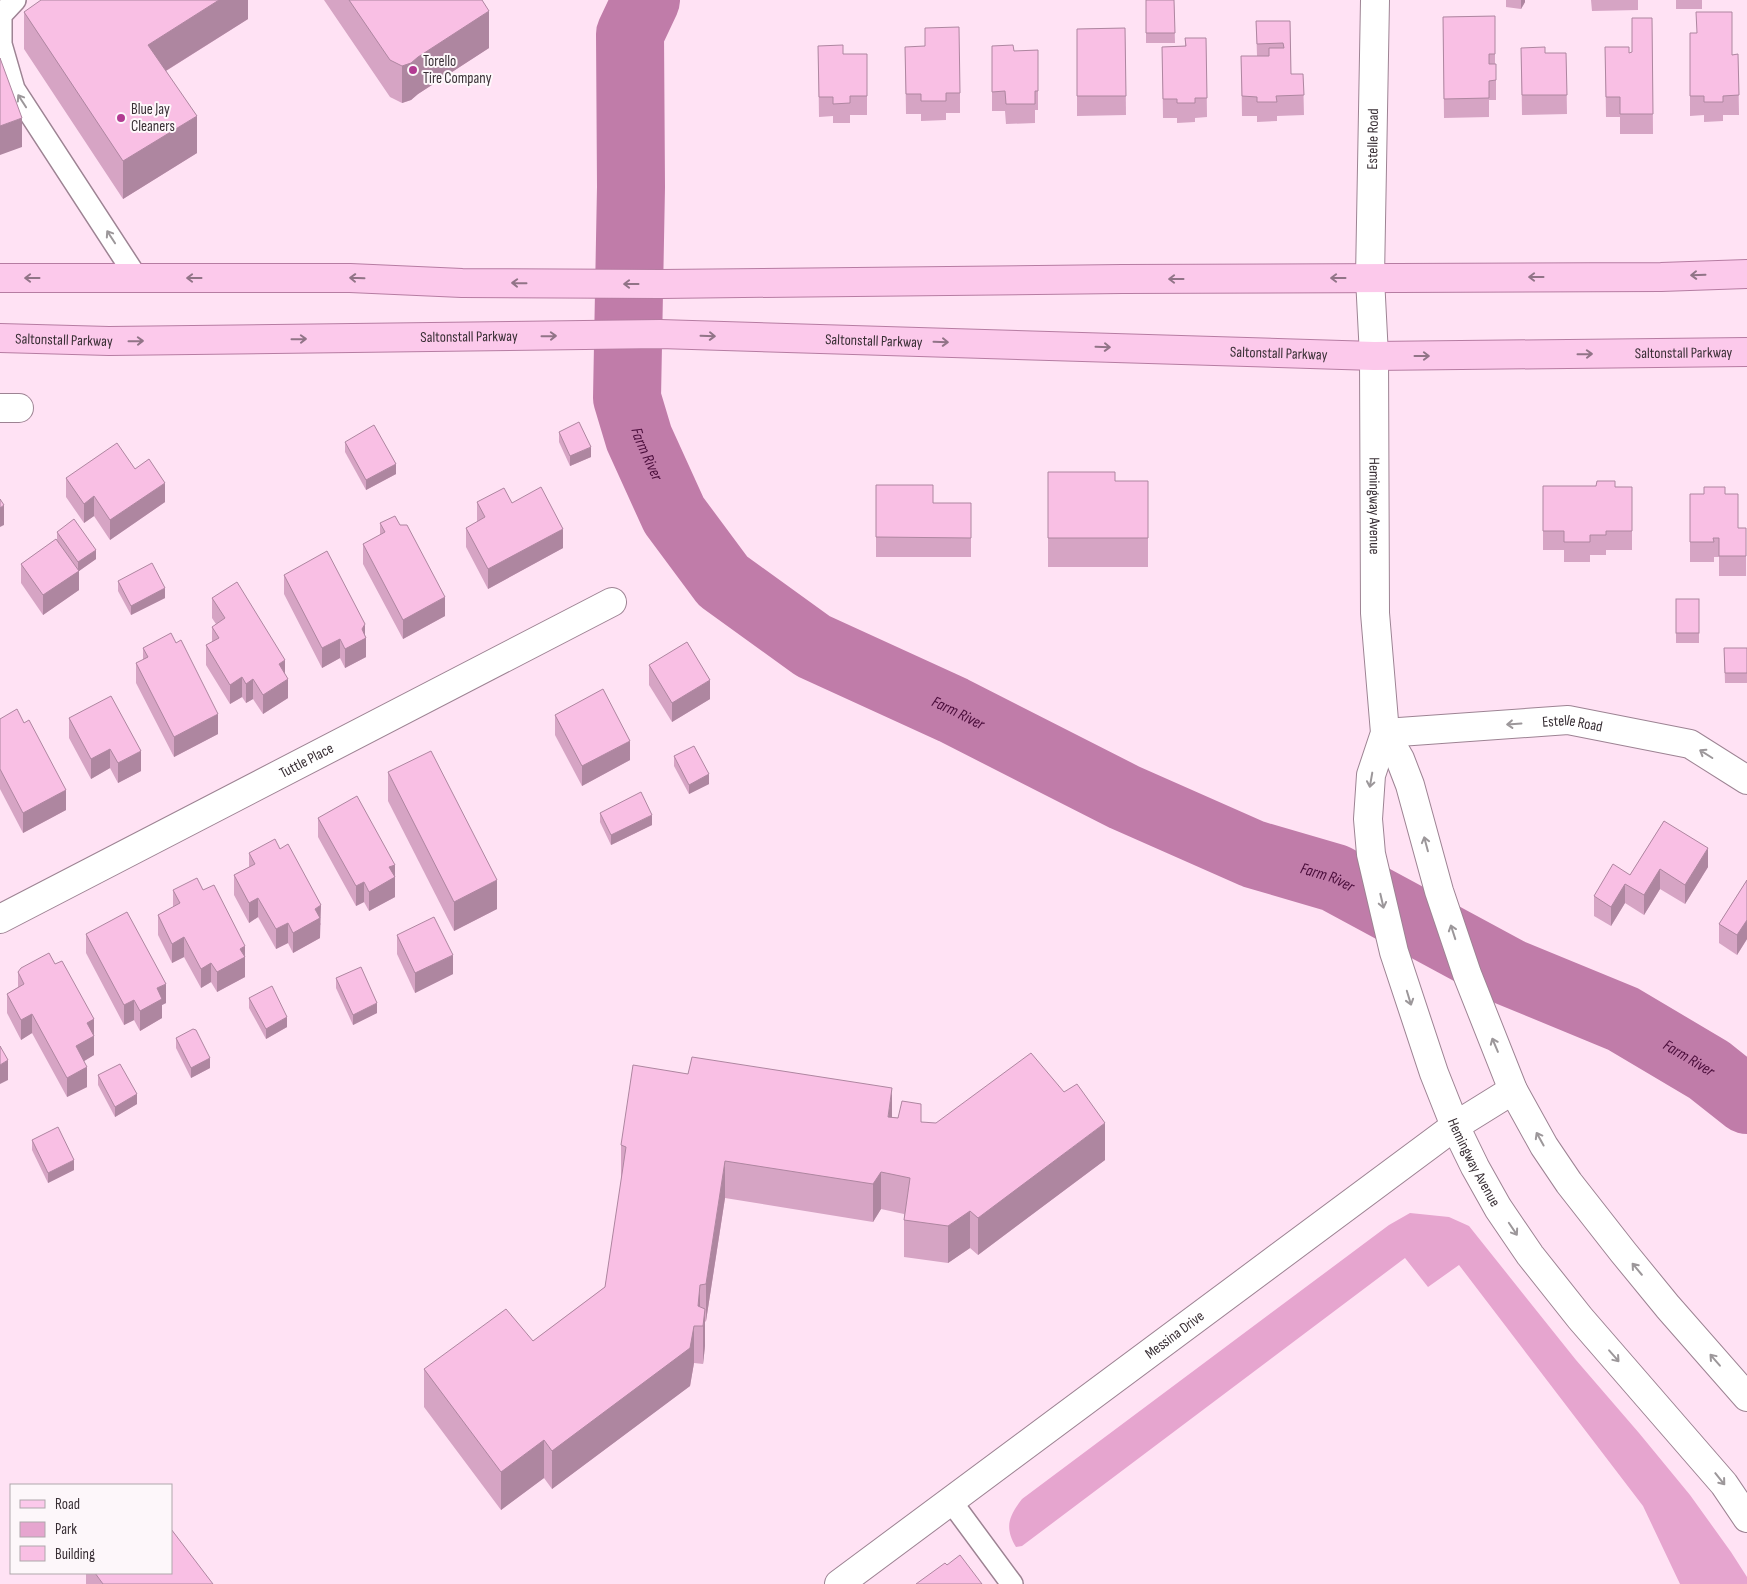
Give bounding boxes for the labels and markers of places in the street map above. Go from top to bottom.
place label: Torello Tire Company [423,52,492,88]
marker: Torello Tire Company [407,64,419,76]
place label: Blue Jay Cleaners [131,100,175,136]
marker: Blue Jay Cleaners [115,112,127,124]

